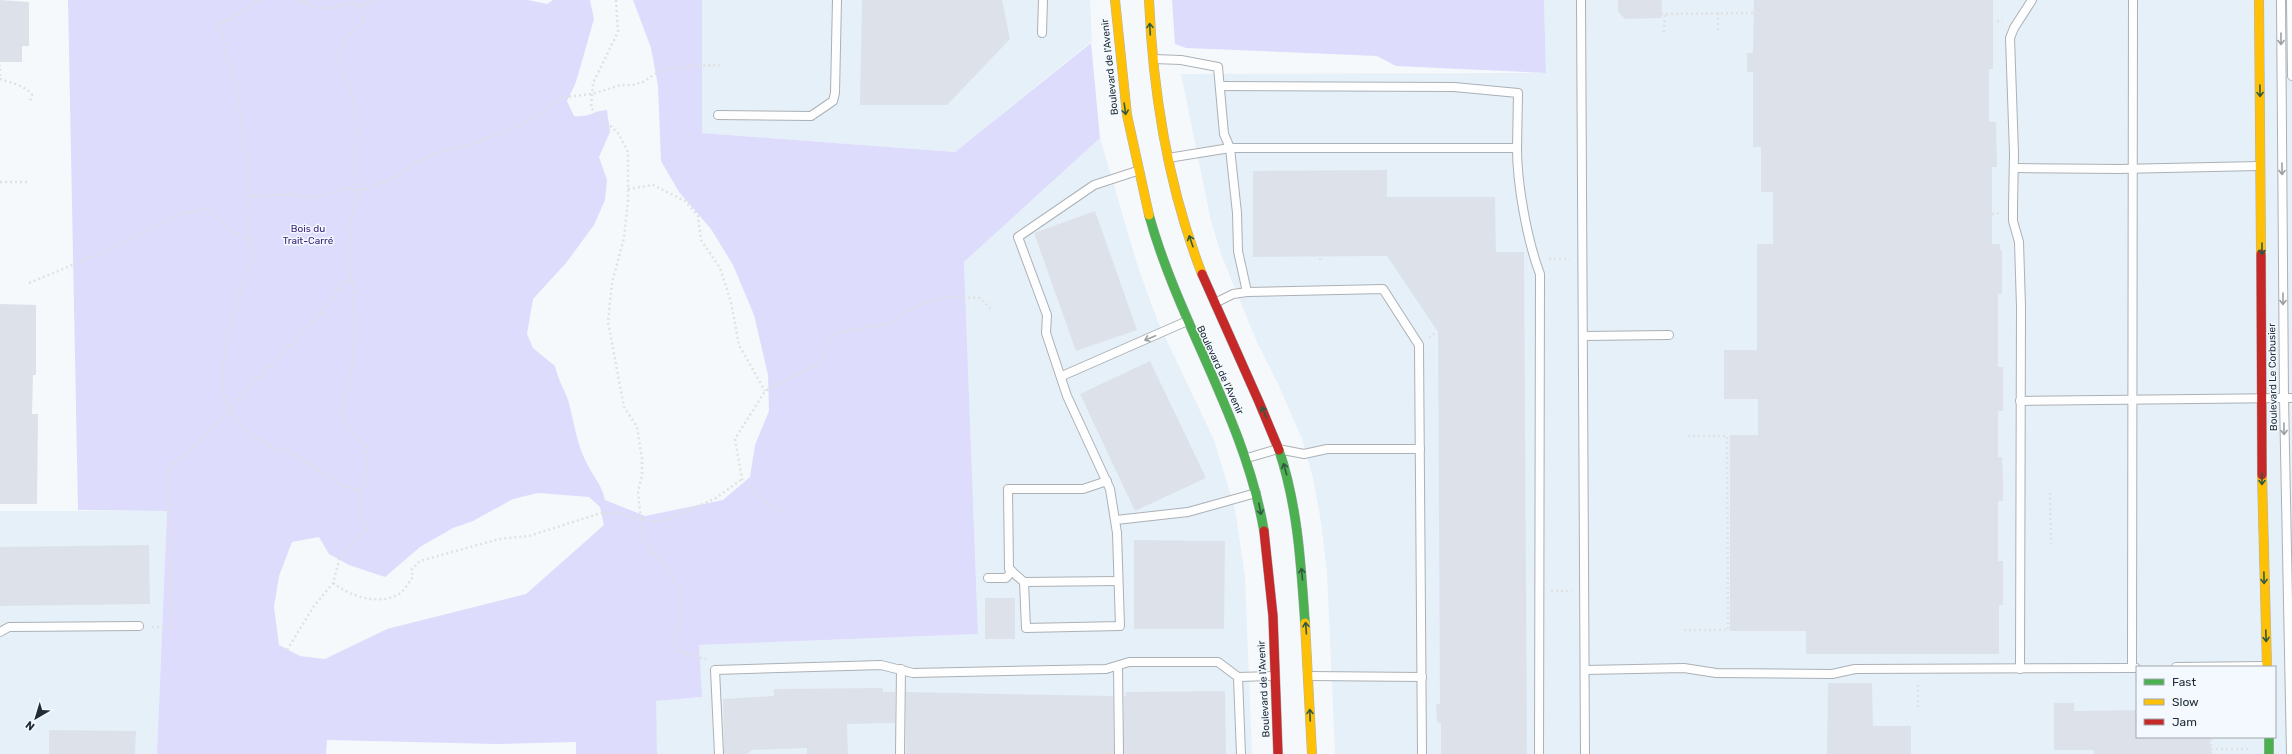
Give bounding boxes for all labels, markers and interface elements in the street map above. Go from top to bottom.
street label: Boulevard de l'Avenir [1099,18,1121,116]
one-way arrow [1146,23,1153,36]
one-way arrow [2277,32,2285,45]
one-way arrow [2256,84,2264,97]
one-way arrow [1121,102,1129,115]
one-way arrow [2278,162,2286,175]
park label: Bois du Trait-Carré [283,223,334,247]
one-way arrow [1187,235,1194,248]
one-way arrow [2258,242,2266,255]
one-way arrow [2279,292,2287,305]
street label: Boulevard Le Corbusier [2266,323,2280,431]
street label: Boulevard de l'Avenir [1194,324,1246,417]
one-way arrow [1145,334,1157,342]
one-way arrow [1260,407,1268,419]
one-way arrow [2281,422,2288,435]
one-way arrow [1281,463,1288,476]
one-way arrow [2259,472,2266,485]
one-way arrow [1256,502,1264,515]
one-way arrow [1299,568,1306,581]
one-way arrow [2260,571,2268,584]
one-way arrow [1302,622,1309,635]
one-way arrow [2262,629,2269,642]
street label: Boulevard de l'Avenir [1255,640,1273,738]
legend [2136,666,2276,738]
text: Fast [2172,675,2196,689]
text: Slow [2172,695,2199,709]
north arrow [16,698,56,738]
one-way arrow [1307,709,1314,722]
text: Jam [2172,715,2197,729]
text: N [23,718,37,733]

